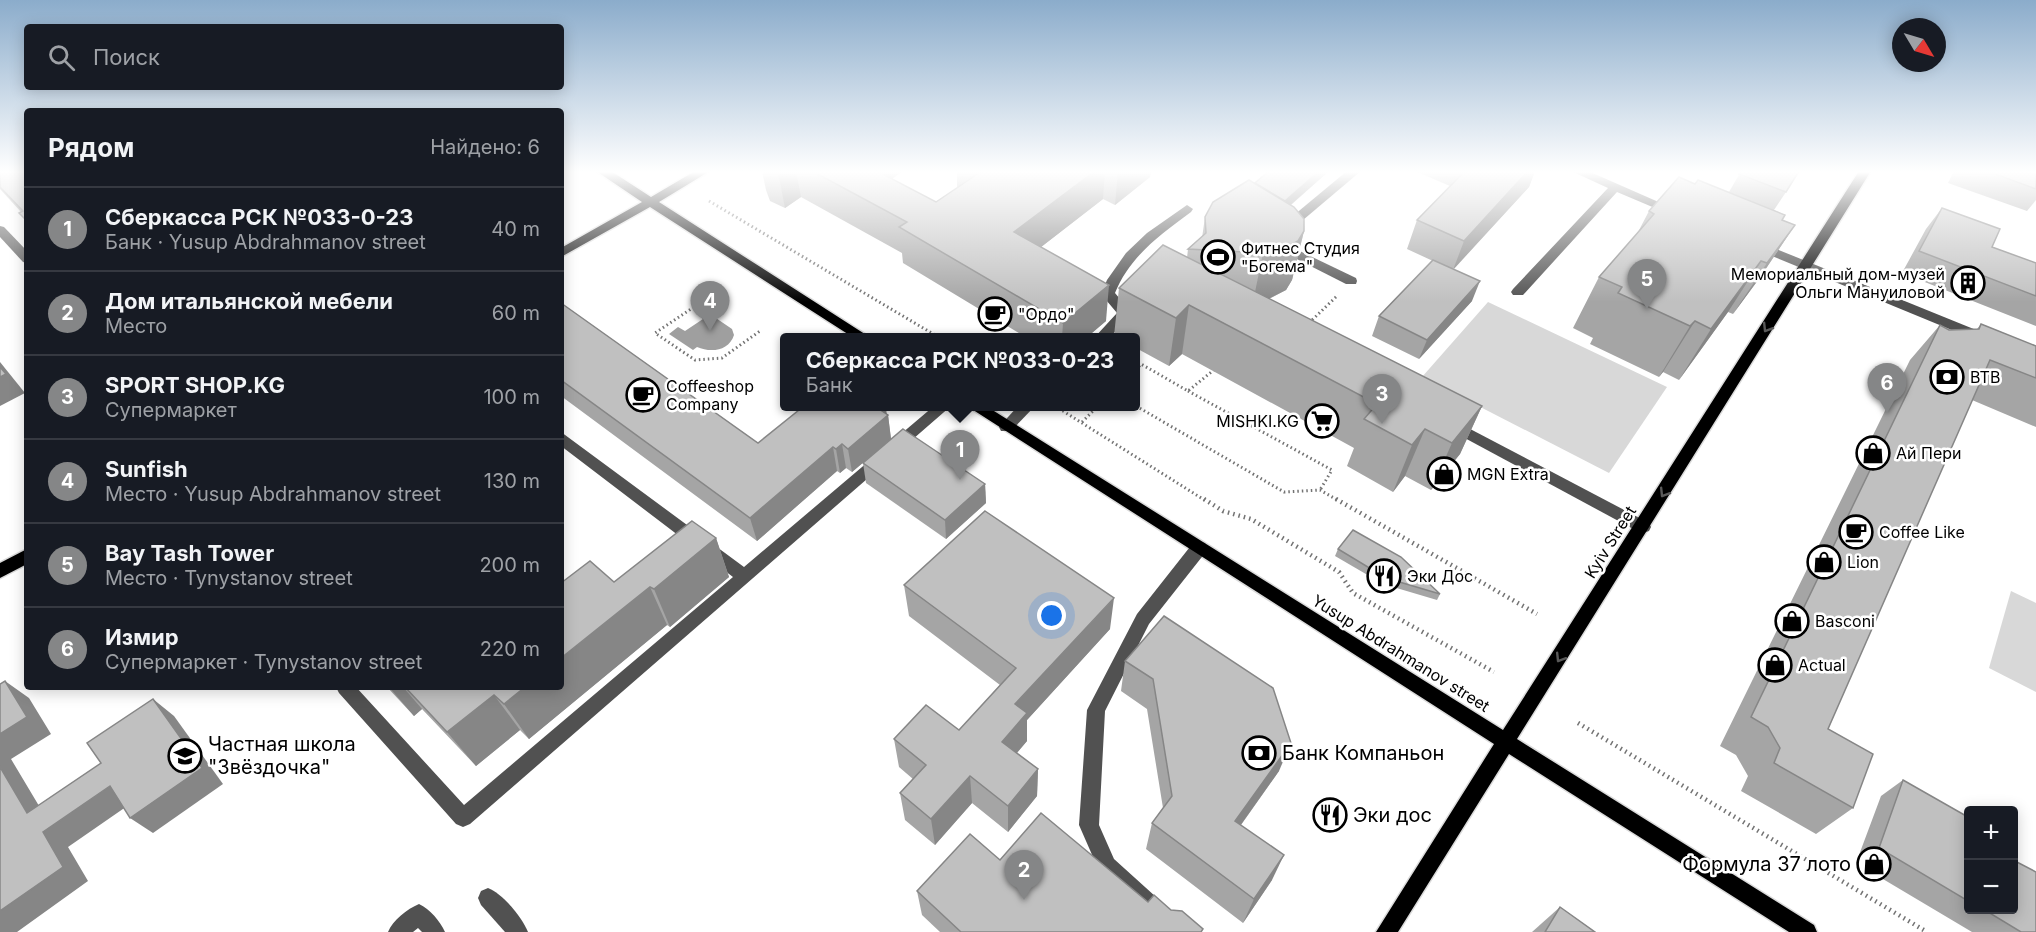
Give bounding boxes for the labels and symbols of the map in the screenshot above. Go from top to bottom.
north arrow [1892,18,1946,72]
place label: Фитнес Студия "Богема" [1241,238,1360,276]
sports icon: Фитнес Студия "Богема" [1200,239,1236,275]
pin: 5 [1628,260,1666,309]
place label: Мемориальный дом-музей Ольги Мануиловой [1731,264,1945,302]
building icon: Мемориальный дом-музей Ольги Мануиловой [1950,265,1986,301]
pin: 4 [690,282,730,331]
cafe icon: "Ордо" [977,296,1013,332]
place label: "Ордо" [1018,304,1074,324]
one-way arrow [1763,322,1775,332]
bank icon: BTB [1929,359,1965,395]
pin: 6 [1868,364,1906,413]
place label: BTB [1970,367,2000,387]
pin: 3 [1362,374,1402,424]
place label: Coffeeshop Company [666,376,754,414]
cafe icon: Coffeeshop Company [625,377,661,413]
supermarket icon: MISHKI.KG [1304,403,1340,439]
place label: MISHKI.KG [1216,411,1299,431]
pin: 1 [940,430,980,480]
shop icon: Ай Пери [1855,435,1891,471]
place label: Ай Пери [1896,443,1961,463]
shop icon: MGN Extra [1426,456,1462,492]
place label: MGN Extra [1467,464,1549,484]
one-way arrow [1659,487,1671,497]
street label: Kyiv Street [1580,502,1640,582]
cafe icon: Coffee Like [1838,514,1874,550]
place label: Coffee Like [1879,522,1965,542]
shop icon: Lion [1806,544,1842,580]
place label: Lion [1847,552,1879,572]
restaurant icon: Эки Дос [1366,558,1402,594]
place label: Эки Дос [1407,566,1473,586]
street label: Yusup Abdrahmanov street [1309,590,1493,716]
your location [1037,601,1066,630]
shop icon: Basconi [1774,603,1810,639]
place label: Basconi [1815,611,1875,631]
shop icon: Actual [1757,647,1793,683]
one-way arrow [1557,652,1568,663]
place label: Actual [1798,655,1846,675]
place label: Частная школа "Звёздочка" [208,732,356,779]
bank icon: Банк Компаньон [1241,735,1277,771]
school or university icon: Частная школа "Звёздочка" [167,738,203,774]
place label: Банк Компаньон [1282,741,1444,765]
restaurant icon: Эки дос [1312,797,1348,833]
place label: Эки дос [1353,803,1432,827]
shop icon: Формула 37 лото [1856,846,1892,882]
pin: 2 [1004,850,1044,900]
place label: Формула 37 лото [1682,852,1851,876]

